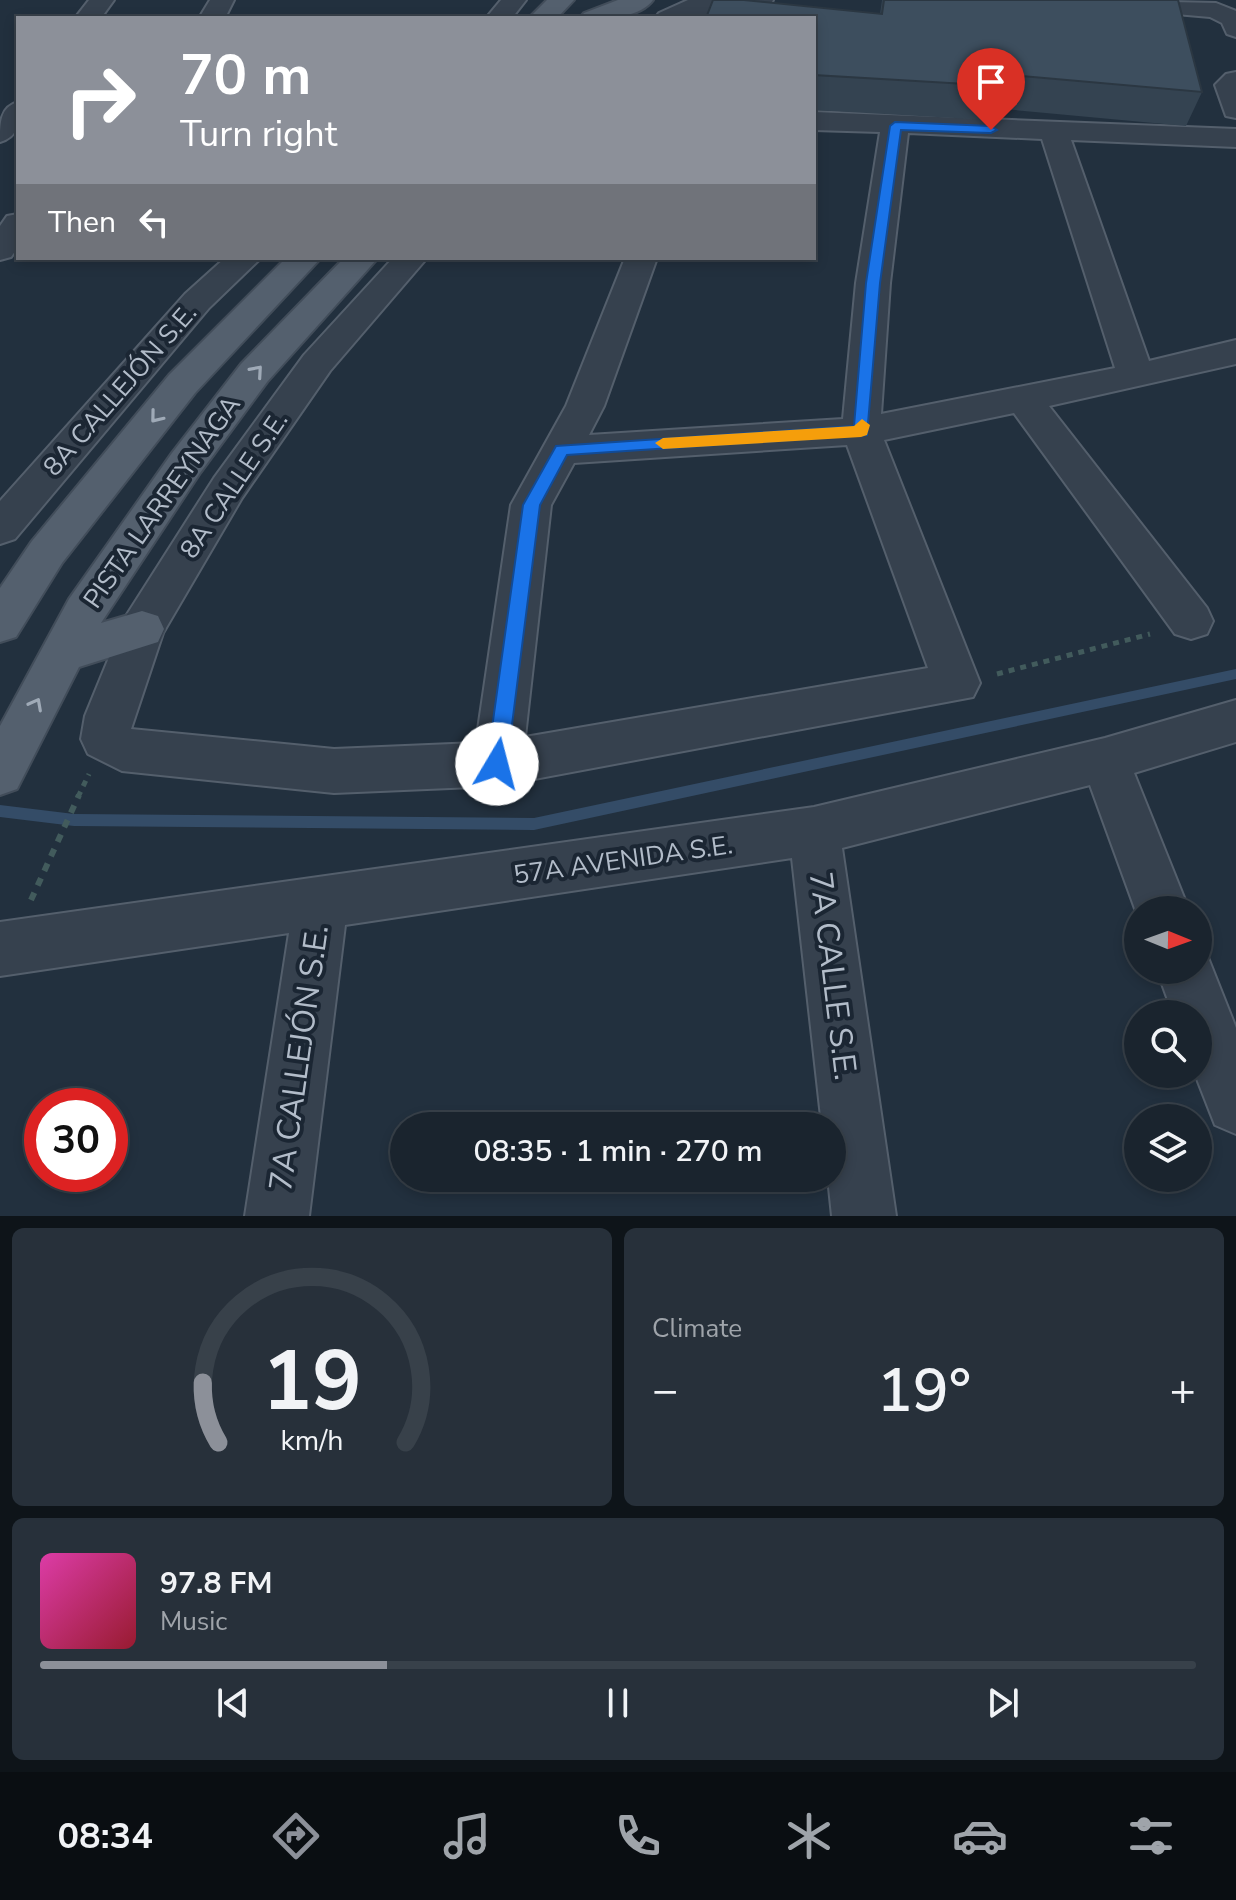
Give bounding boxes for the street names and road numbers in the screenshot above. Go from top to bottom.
street label: 8A CALLEJÓN S.E. [35,296,205,484]
street label: PISTA LARREYNAGA [75,389,249,615]
street label: 8A CALLE S.E. [172,405,296,565]
street label: 57A AVENIDA S.E. [511,827,735,893]
street label: 7A CALLE S.E. [799,869,867,1083]
street label: 7A CALLEJÓN S.E. [259,922,339,1194]

